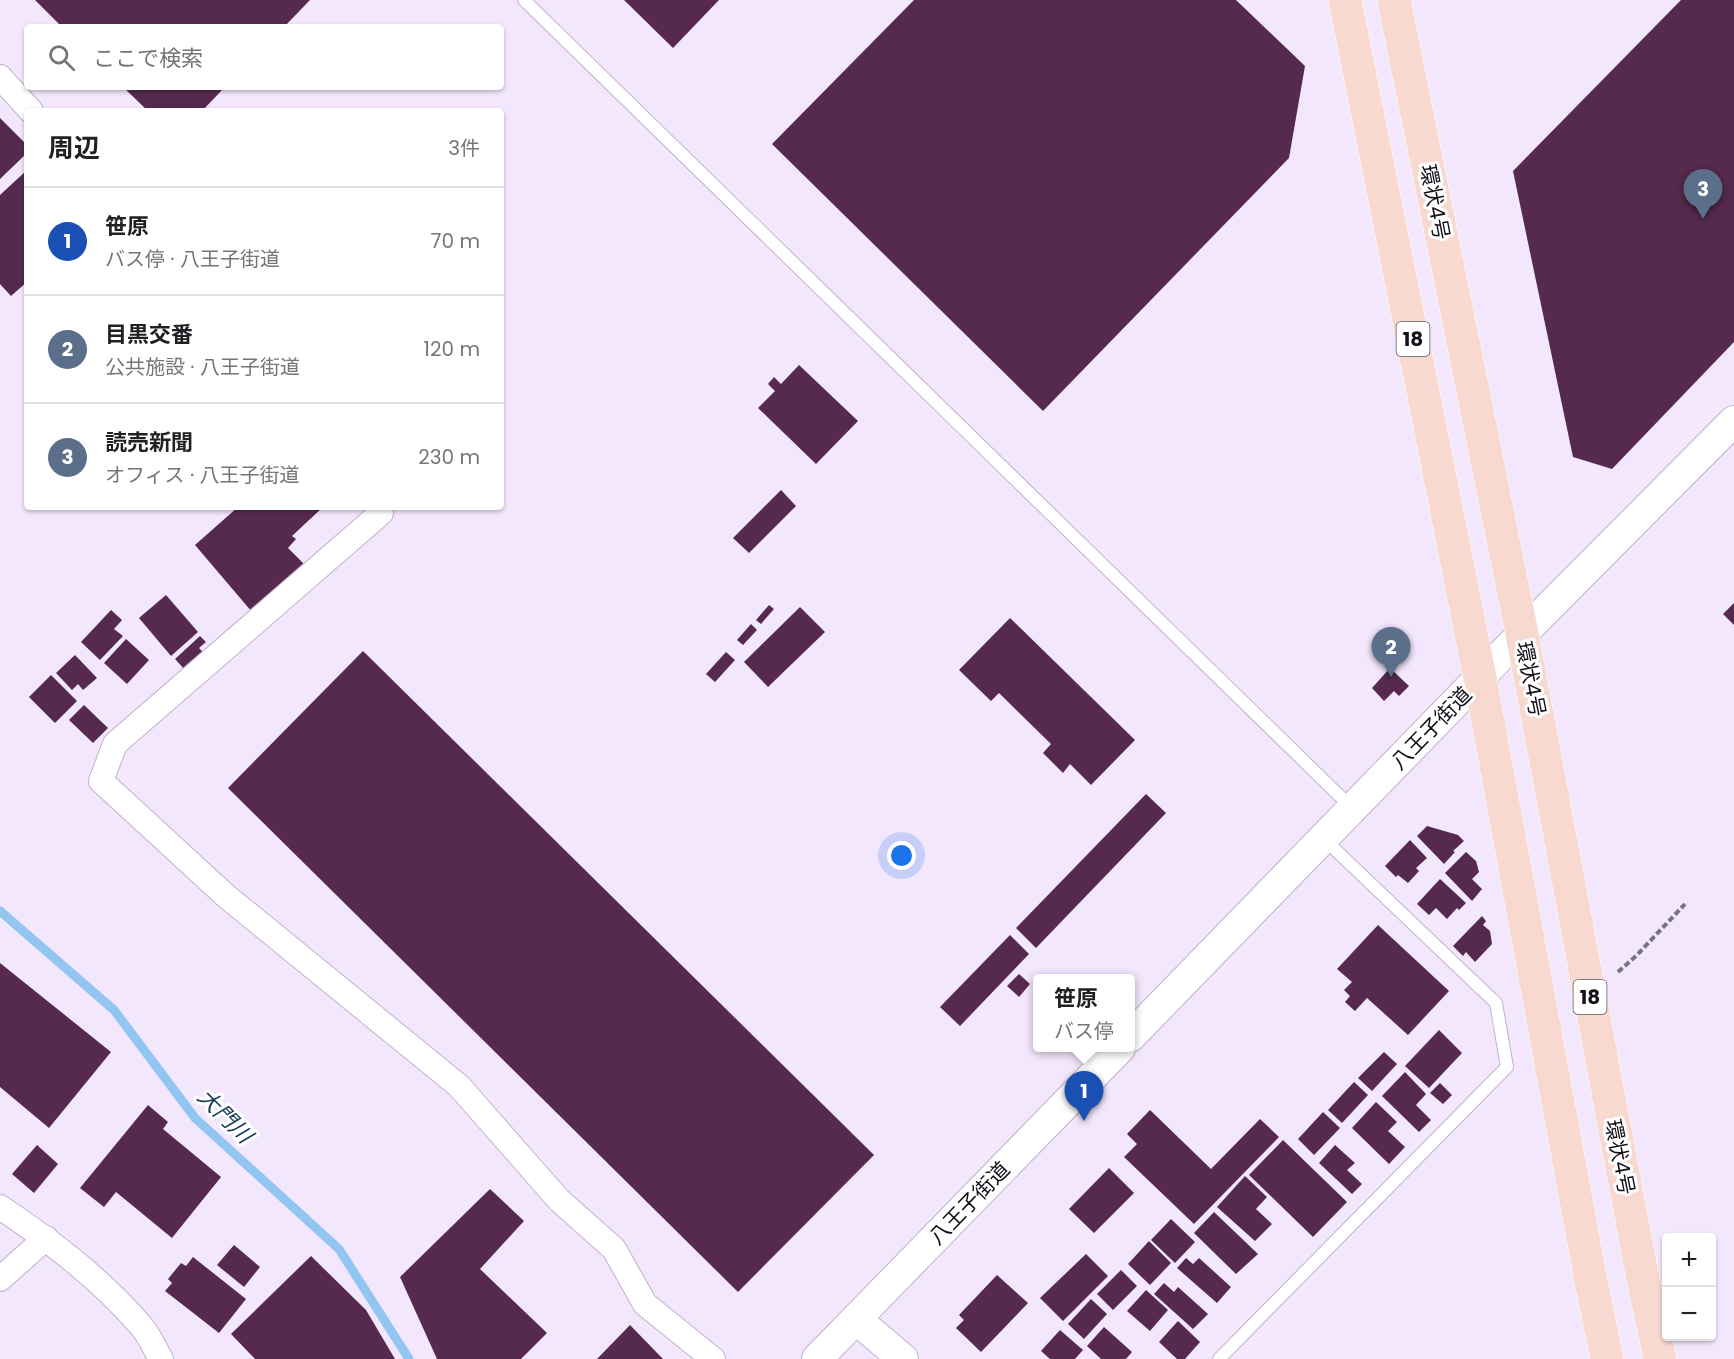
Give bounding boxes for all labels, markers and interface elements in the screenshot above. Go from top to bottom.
search box [24,24,504,90]
icon: search [45,41,78,74]
text: ここで検索 [93,43,203,74]
text: 周辺 [48,130,100,166]
text: 3件 [448,134,480,162]
street label: 環状4号 [1413,162,1457,242]
pin: 3 [1684,170,1722,219]
text: 笹原 [105,211,149,242]
text: 1 [64,227,71,255]
text: 70 m [431,227,480,255]
text: バス停 · 八王子街道 [105,245,280,273]
text: 目黒交番 [105,319,193,350]
road number: 18 [1396,322,1430,356]
text: 2 [62,335,73,363]
text: 120 m [424,335,480,363]
text: 公共施設 · 八王子街道 [105,353,300,381]
text: 読売新聞 [105,427,193,458]
text: 3 [61,443,74,471]
text: 230 m [418,443,480,471]
text: オフィス · 八王子街道 [105,461,300,489]
pin: 2 [1372,628,1410,677]
street label: 環状4号 [1509,639,1553,719]
street label: 八王子街道 [1384,680,1478,776]
your location [887,841,916,870]
popup [1033,974,1135,1052]
road number: 18 [1574,980,1606,1014]
text: 笹原 [1054,983,1098,1014]
text: バス停 [1054,1017,1114,1045]
pin: 1 [1064,1072,1104,1121]
water label: 大門川 [191,1082,261,1152]
street label: 環状4号 [1598,1117,1642,1197]
street label: 八王子街道 [922,1155,1016,1251]
map controls [1662,1233,1716,1341]
button: + [1662,1233,1716,1287]
button: − [1662,1287,1716,1341]

